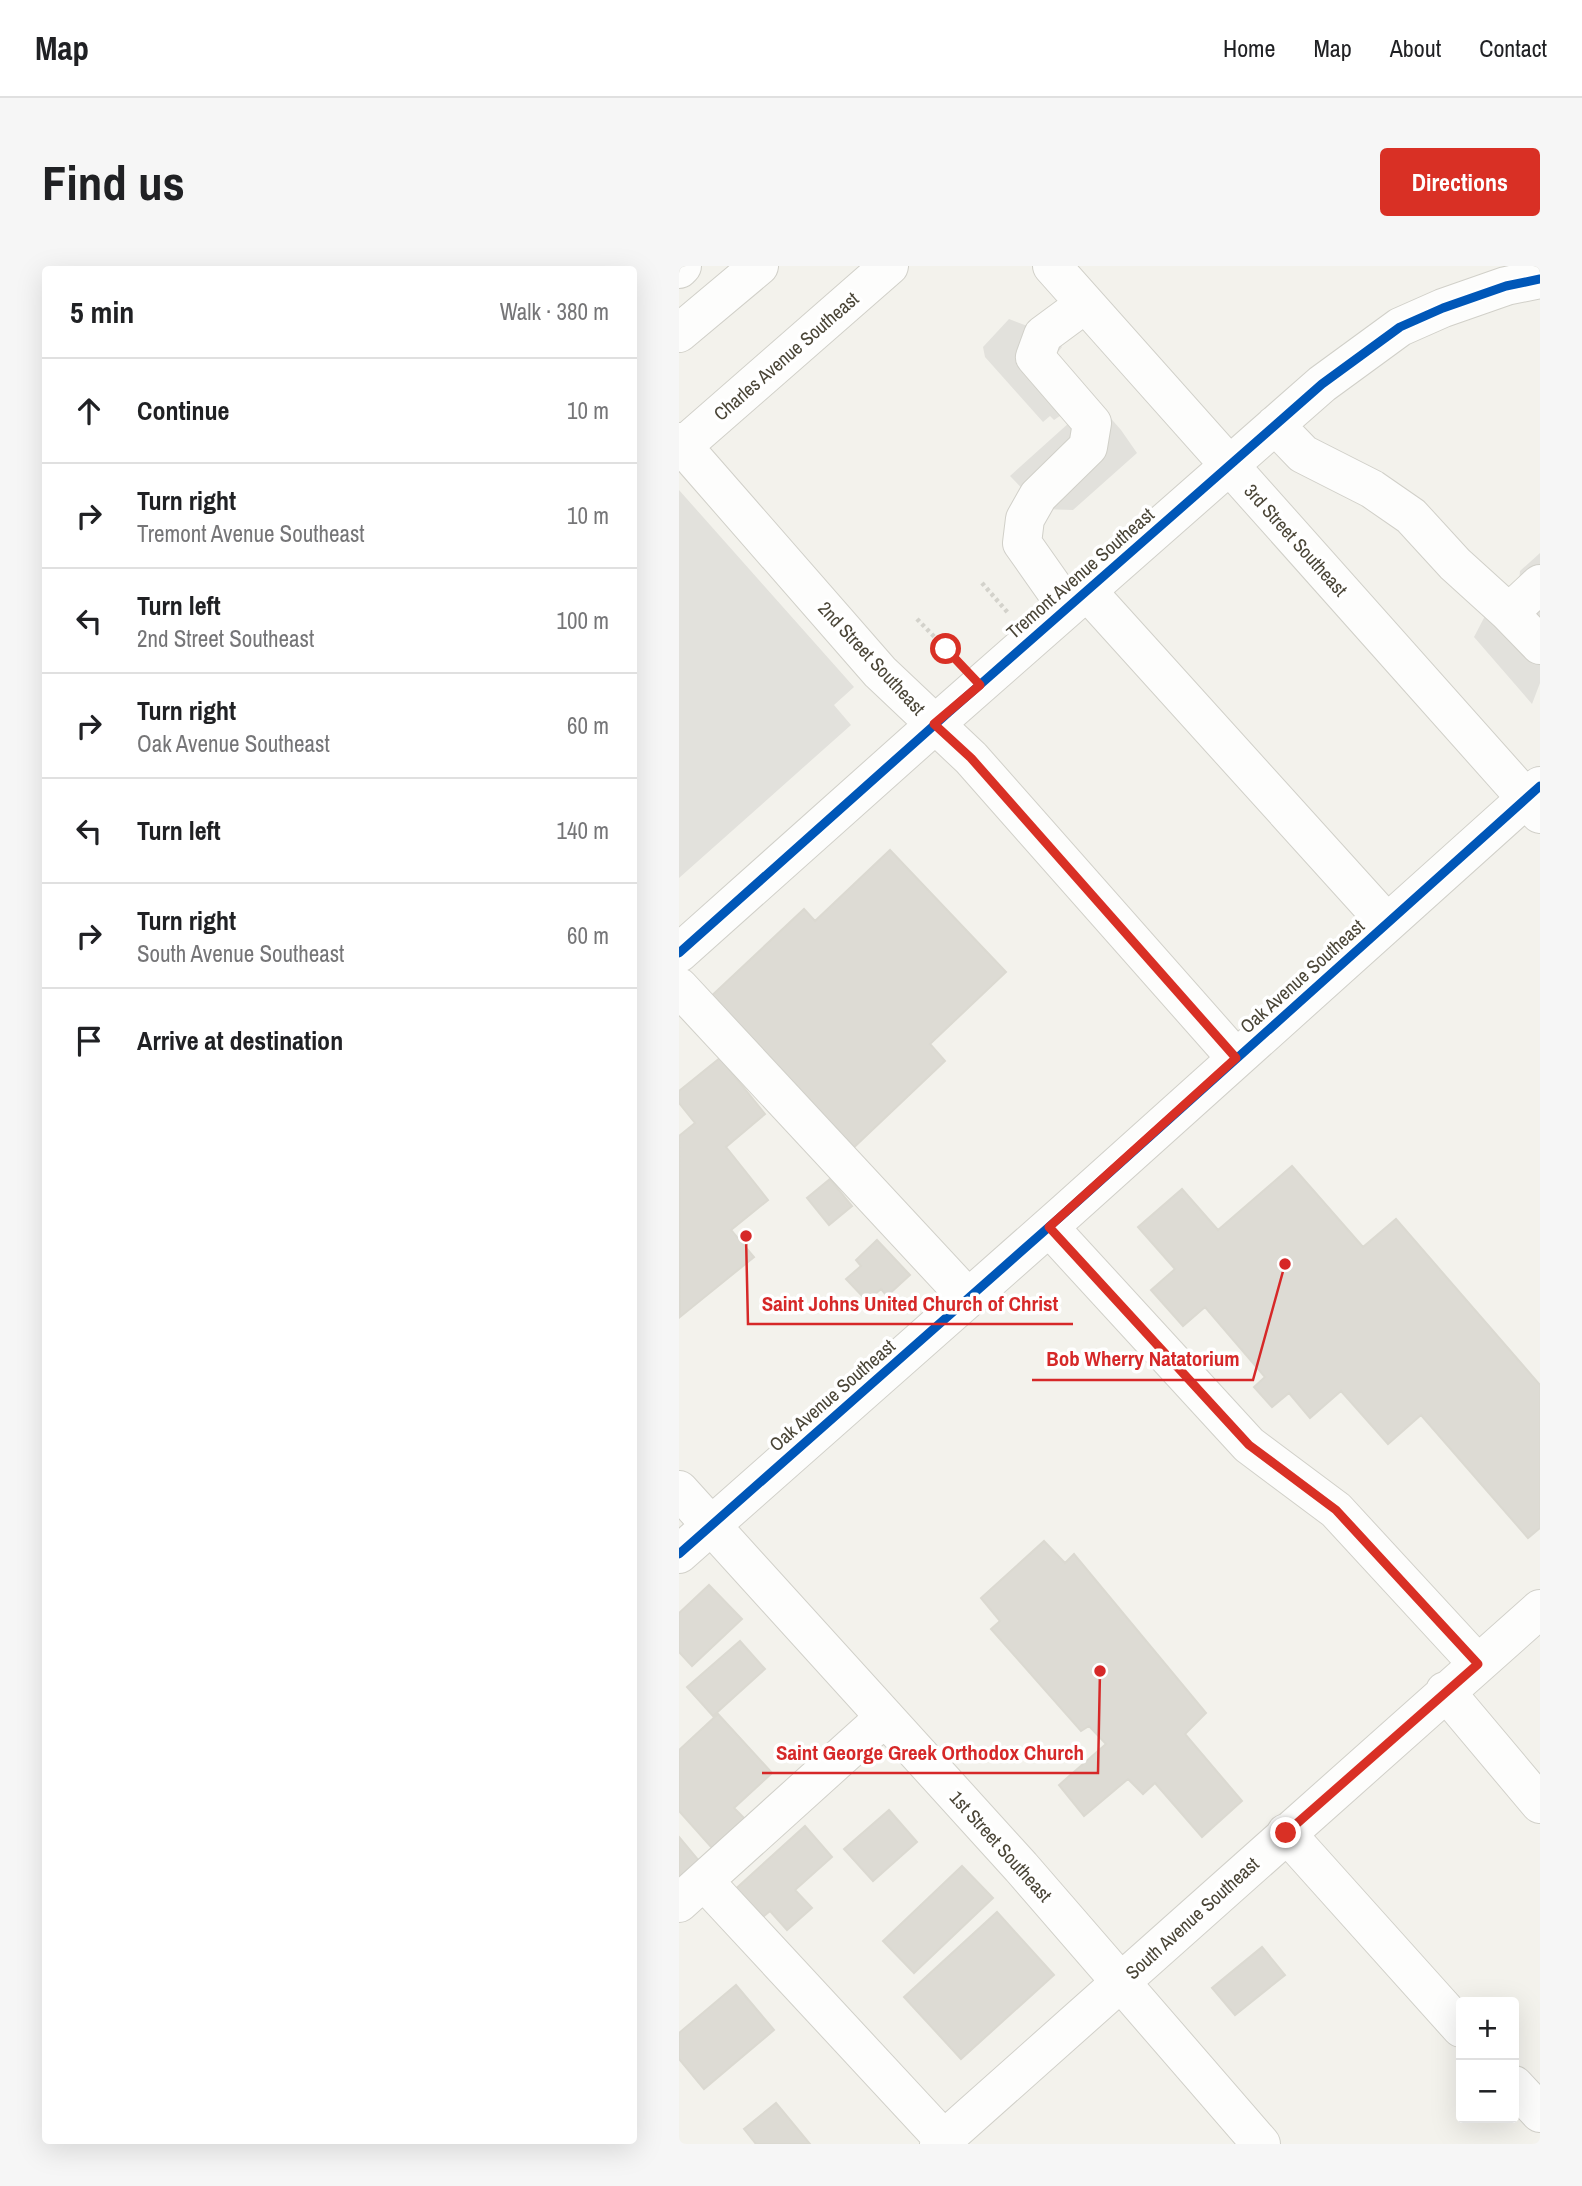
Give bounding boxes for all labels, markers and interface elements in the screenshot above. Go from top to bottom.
text: Map [35,26,89,70]
text: Home [1223,32,1275,64]
text: Map [1313,32,1352,64]
text: About [1390,32,1441,64]
text: Contact [1479,32,1547,64]
button: Directions [1380,148,1540,216]
text: Find us [42,149,185,215]
street label: Charles Avenue Southeast [708,285,865,426]
text: 5 min [70,292,134,332]
text: Walk · 380 m [500,296,609,327]
icon: ahead [70,392,108,430]
text: Continue [137,393,229,428]
text: 10 m [567,395,609,426]
street label: 3rd Street Southeast [1239,478,1354,602]
text: Turn right [137,483,236,518]
icon: right [70,497,108,535]
text: 10 m [567,500,609,531]
street label: Tremont Avenue Southeast [1001,501,1160,644]
text: Tremont Avenue Southeast [137,518,365,549]
text: Turn left [137,588,221,623]
street label: 2nd Street Southeast [813,596,932,721]
icon: left [70,602,108,640]
text: 100 m [557,605,609,636]
text: 2nd Street Southeast [137,623,314,654]
route start [930,633,961,664]
text: Turn right [137,693,236,728]
icon: right [70,707,108,745]
text: 60 m [567,710,609,741]
text: Oak Avenue Southeast [137,728,330,759]
icon: left [70,812,108,850]
text: Turn left [137,813,221,848]
text: 140 m [557,815,609,846]
text: Turn right [137,903,236,938]
street label: Oak Avenue Southeast [1234,913,1370,1039]
icon: right [70,917,108,955]
text: 60 m [567,920,609,951]
text: South Avenue Southeast [137,938,344,969]
icon: arrive [70,1022,108,1060]
text: Arrive at destination [137,1023,343,1058]
callout: Saint Johns United Church of Christ [748,1282,1073,1324]
text: Saint Johns United Church of Christ [762,1289,1059,1318]
street label: Oak Avenue Southeast [763,1333,901,1457]
callout: Bob Wherry Natatorium [1032,1338,1253,1380]
text: Bob Wherry Natatorium [1046,1344,1240,1373]
callout: Saint George Greek Orthodox Church [762,1731,1098,1773]
text: Saint George Greek Orthodox Church [776,1738,1084,1767]
street label: 1st Street Southeast [944,1785,1058,1908]
route end [1270,1817,1301,1848]
street label: South Avenue Southeast [1120,1851,1265,1985]
map controls [1456,1997,1519,2123]
button: + [1456,1997,1519,2060]
button: − [1456,2060,1519,2123]

